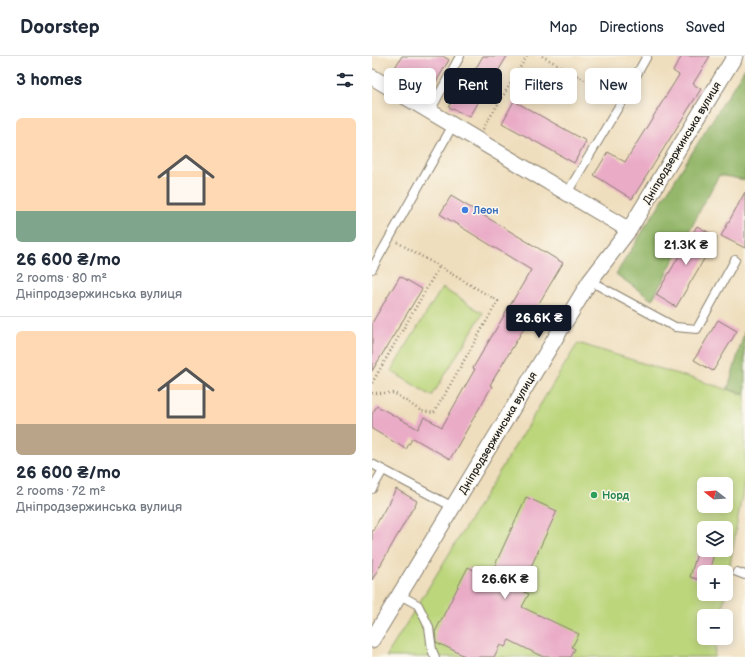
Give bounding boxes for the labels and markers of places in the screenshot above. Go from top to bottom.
place label: Леон [472,204,499,217]
marker: Леон [460,205,470,215]
pin: 21.3K ₴ [649,232,723,266]
pin: 26.6K ₴ [502,305,576,339]
place label: Норд [602,489,630,502]
marker: Норд [589,490,599,500]
pin: 26.6K ₴ [468,566,542,600]

